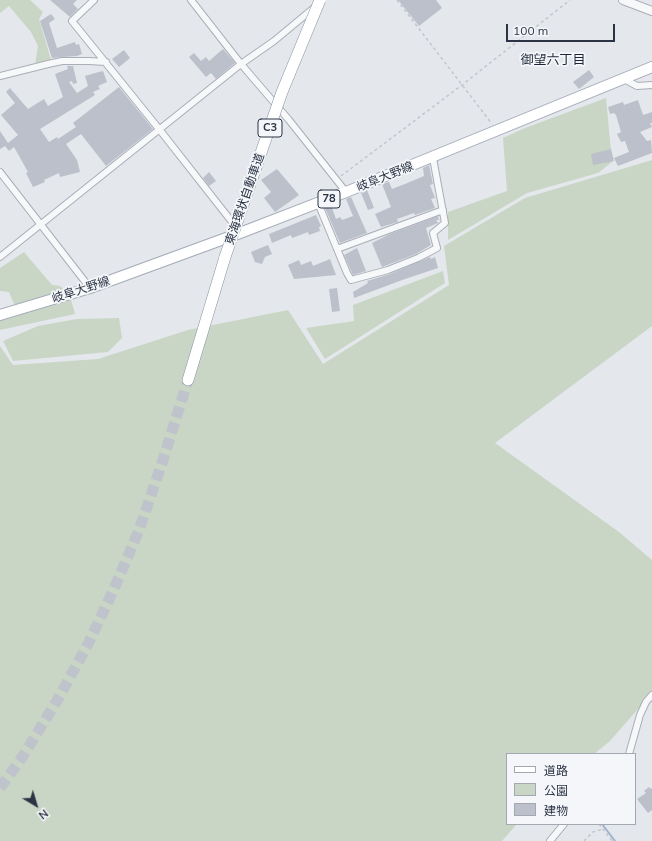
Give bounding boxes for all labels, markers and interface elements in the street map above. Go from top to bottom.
scale bar [508,16,617,42]
text: 100 m [513,23,548,38]
district label: 御望六丁目 [521,52,585,68]
road number: C3 [258,119,282,137]
street label: 東海環状自動車道 [223,151,267,247]
street label: 岐阜大野線 [354,159,416,195]
road number: 78 [318,190,340,208]
street label: 岐阜大野線 [50,274,112,306]
legend [506,753,636,825]
text: 道路 [544,763,568,778]
text: 公園 [544,783,568,798]
north arrow [16,785,56,825]
text: 建物 [544,803,568,818]
text: N [36,806,51,823]

